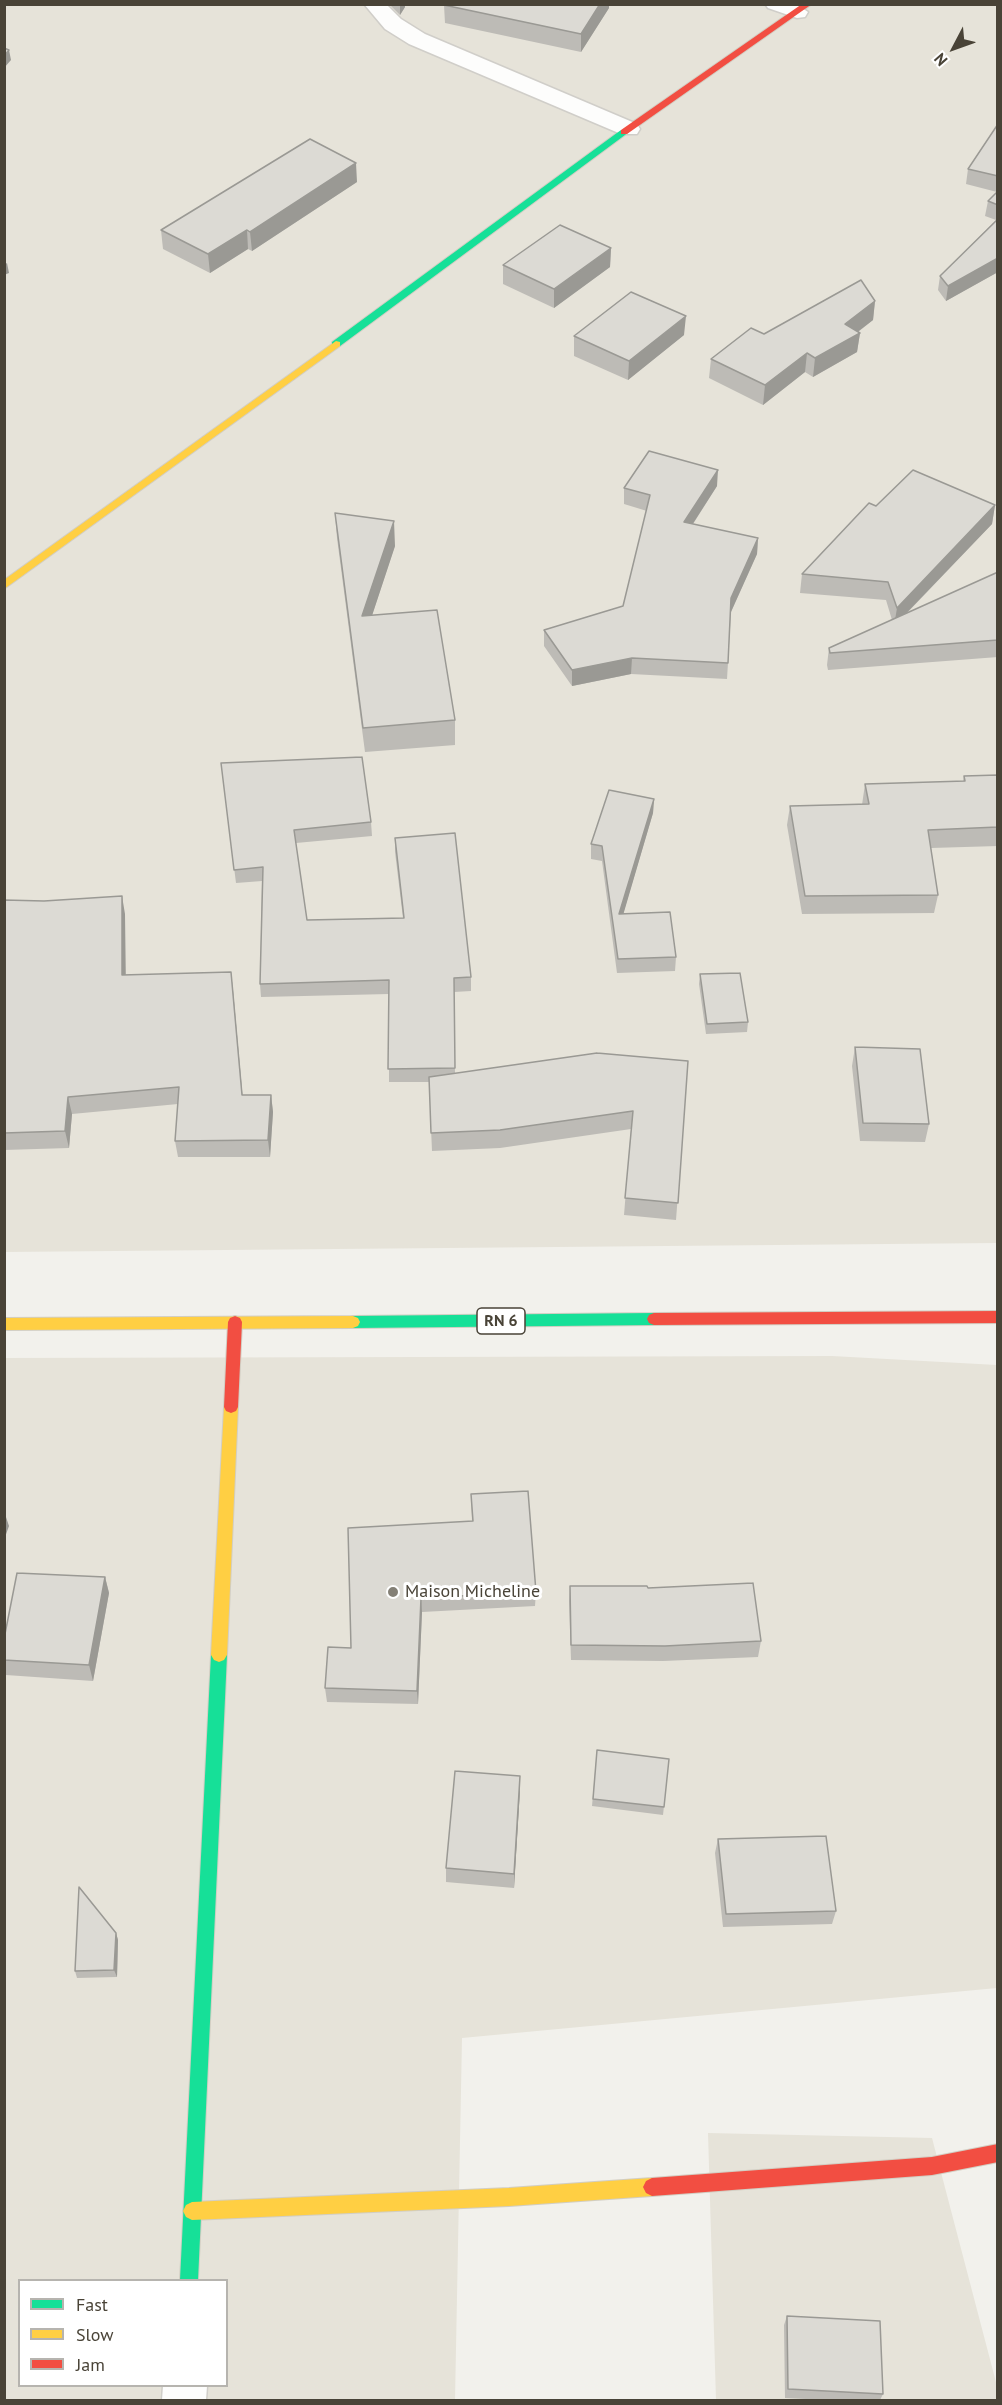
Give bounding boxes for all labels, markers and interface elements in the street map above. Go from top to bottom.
north arrow [924,18,984,78]
text: N [929,49,951,70]
road number: RN 6 [477,1308,525,1334]
place label: Maison Micheline [405,1581,540,1603]
marker: Maison Micheline [386,1585,400,1599]
legend [18,2279,228,2387]
text: Fast [76,2293,108,2316]
text: Slow [76,2323,114,2346]
text: Jam [76,2353,105,2376]

